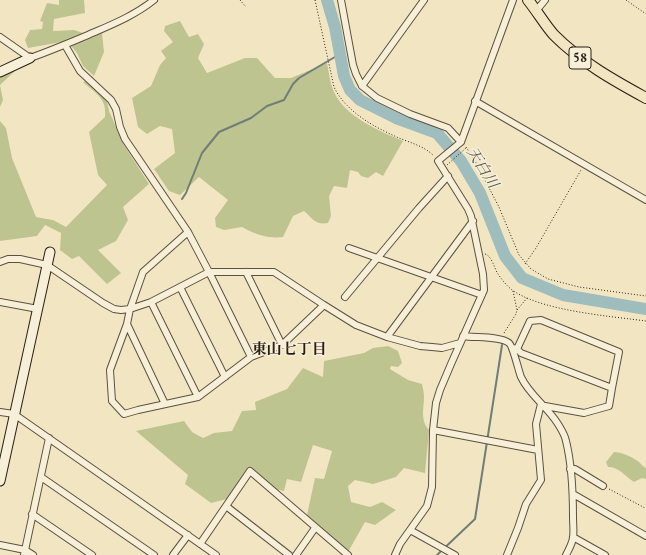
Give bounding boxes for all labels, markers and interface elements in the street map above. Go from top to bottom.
road number: 58 [569,47,591,69]
water label: 天白川 [462,144,502,192]
district label: 東山七丁目 [252,341,326,359]

